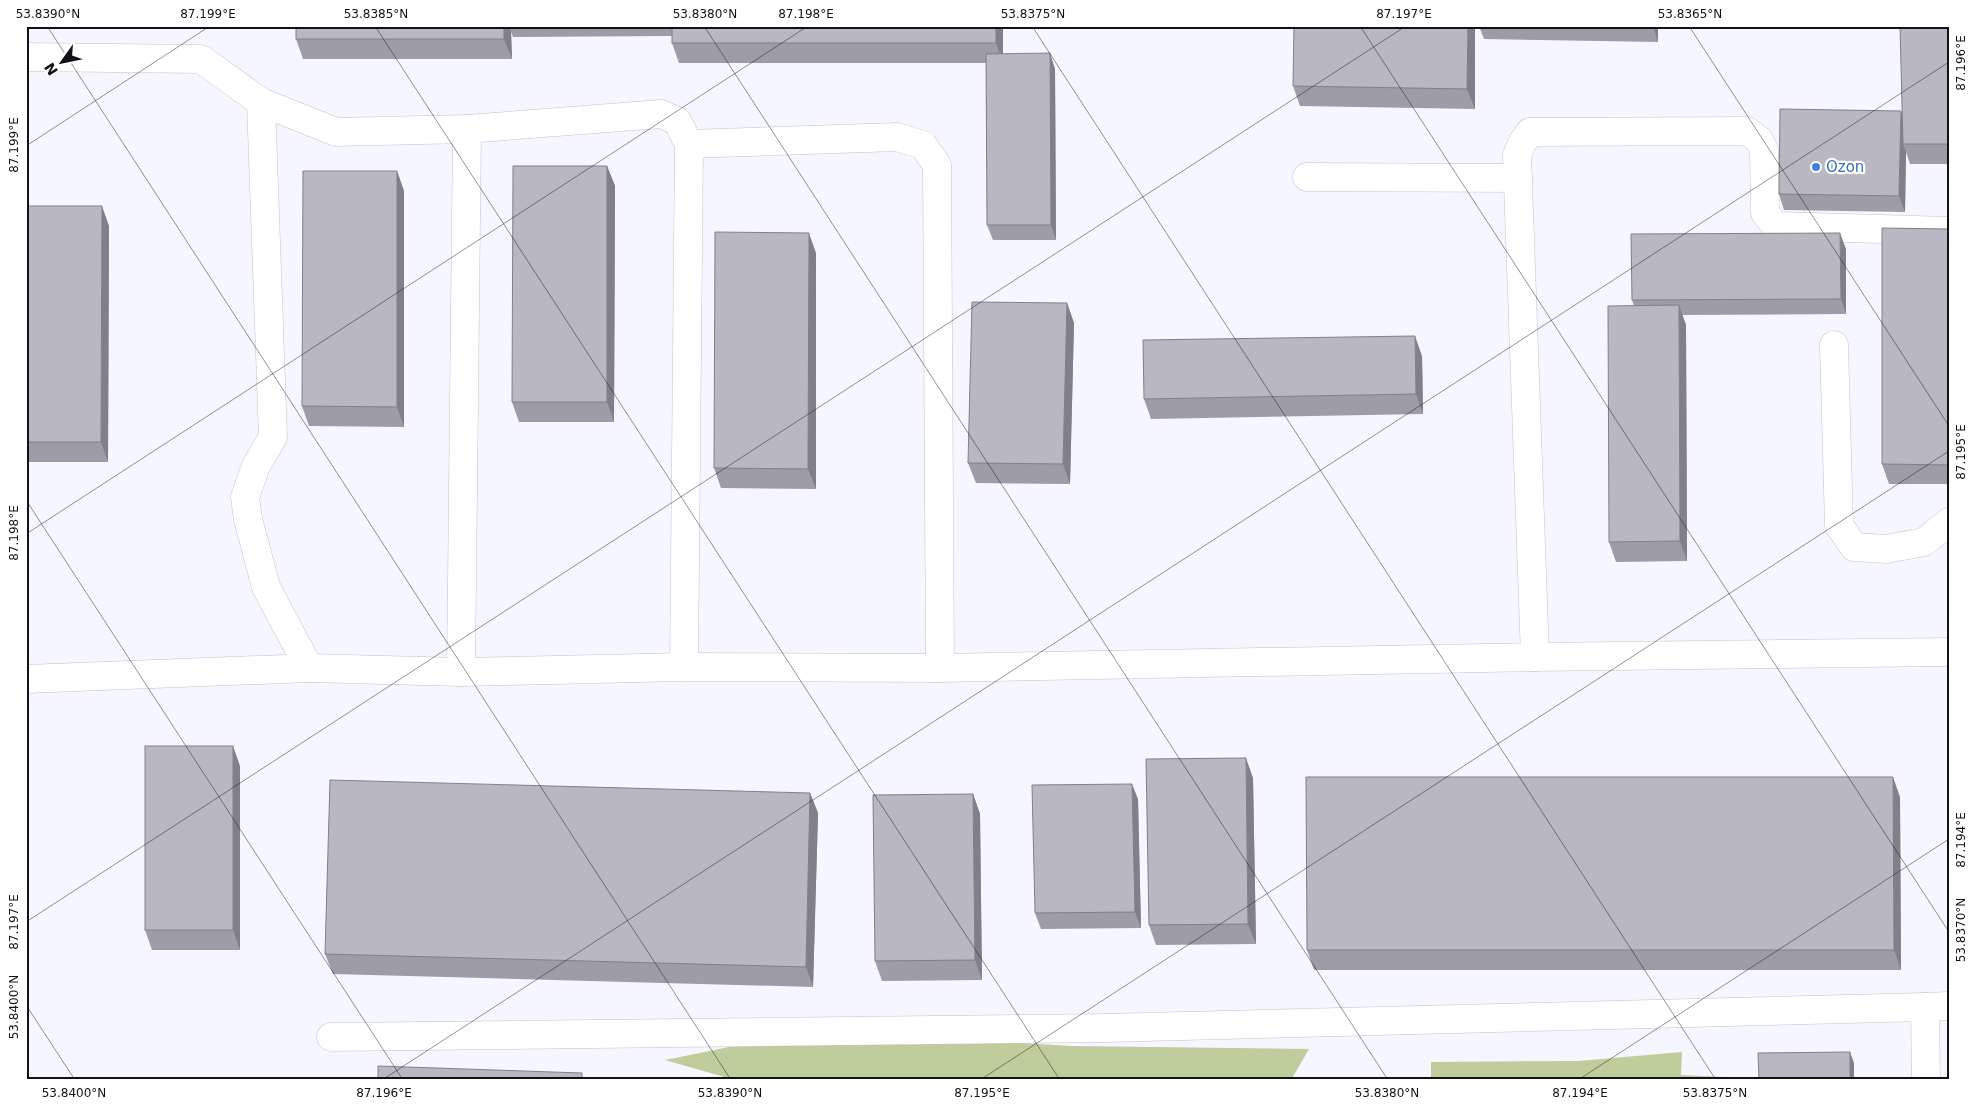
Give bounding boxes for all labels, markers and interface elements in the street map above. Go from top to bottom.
text: 53.8390°N [16,7,80,21]
text: 87.199°E [180,7,236,21]
text: 53.8385°N [344,7,408,21]
text: 53.8380°N [673,7,737,21]
text: 87.198°E [778,7,834,21]
text: 53.8375°N [1001,7,1065,21]
text: 87.197°E [1376,7,1432,21]
text: 53.8365°N [1658,7,1722,21]
text: 87.196°E [1954,35,1968,91]
north arrow [38,38,88,88]
text: N [41,60,61,78]
text: 87.199°E [7,117,21,173]
place label: Ozon [1826,158,1864,176]
marker: Ozon [1810,161,1822,173]
text: 87.195°E [1954,424,1968,480]
text: 87.198°E [7,505,21,561]
text: 87.194°E [1954,812,1968,868]
text: 87.197°E [7,894,21,950]
text: 53.8370°N [1954,898,1968,962]
text: 53.8400°N [7,975,21,1039]
text: 53.8400°N [42,1086,106,1100]
text: 87.196°E [356,1086,412,1100]
text: 53.8390°N [698,1086,762,1100]
text: 87.195°E [954,1086,1010,1100]
text: 53.8380°N [1355,1086,1419,1100]
text: 87.194°E [1552,1086,1608,1100]
text: 53.8375°N [1683,1086,1747,1100]

